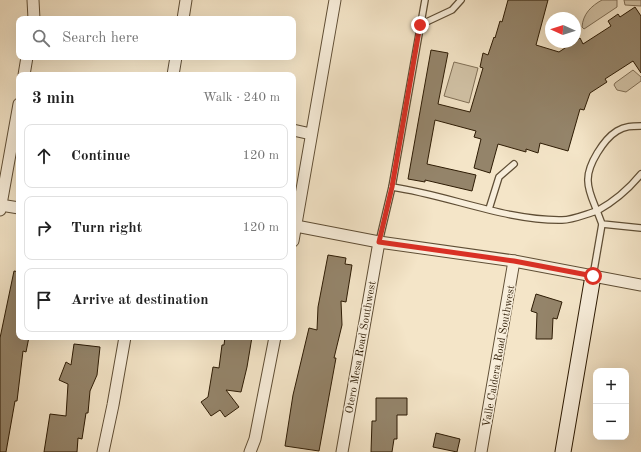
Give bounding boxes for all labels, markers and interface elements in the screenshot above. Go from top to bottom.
north arrow [545,12,581,48]
search box [16,16,296,60]
route end [411,16,429,34]
icon: search [30,27,52,49]
text: Search here [62,31,139,46]
text: 3 min [32,90,75,107]
text: Walk · 240 m [203,91,280,104]
icon: ahead [33,145,55,167]
text: Continue [71,149,130,164]
text: 120 m [242,149,279,162]
icon: right [33,217,55,239]
text: Turn right [71,221,142,236]
text: 120 m [242,221,279,234]
route start [584,267,602,285]
street label: Otero Mesa Road Southwest [344,280,379,414]
street label: Valle Caldera Road Southwest [482,284,517,428]
icon: arrive [33,289,55,311]
text: Arrive at destination [71,293,209,308]
map controls [593,368,629,440]
button: + [593,368,629,404]
button: − [593,404,629,440]

